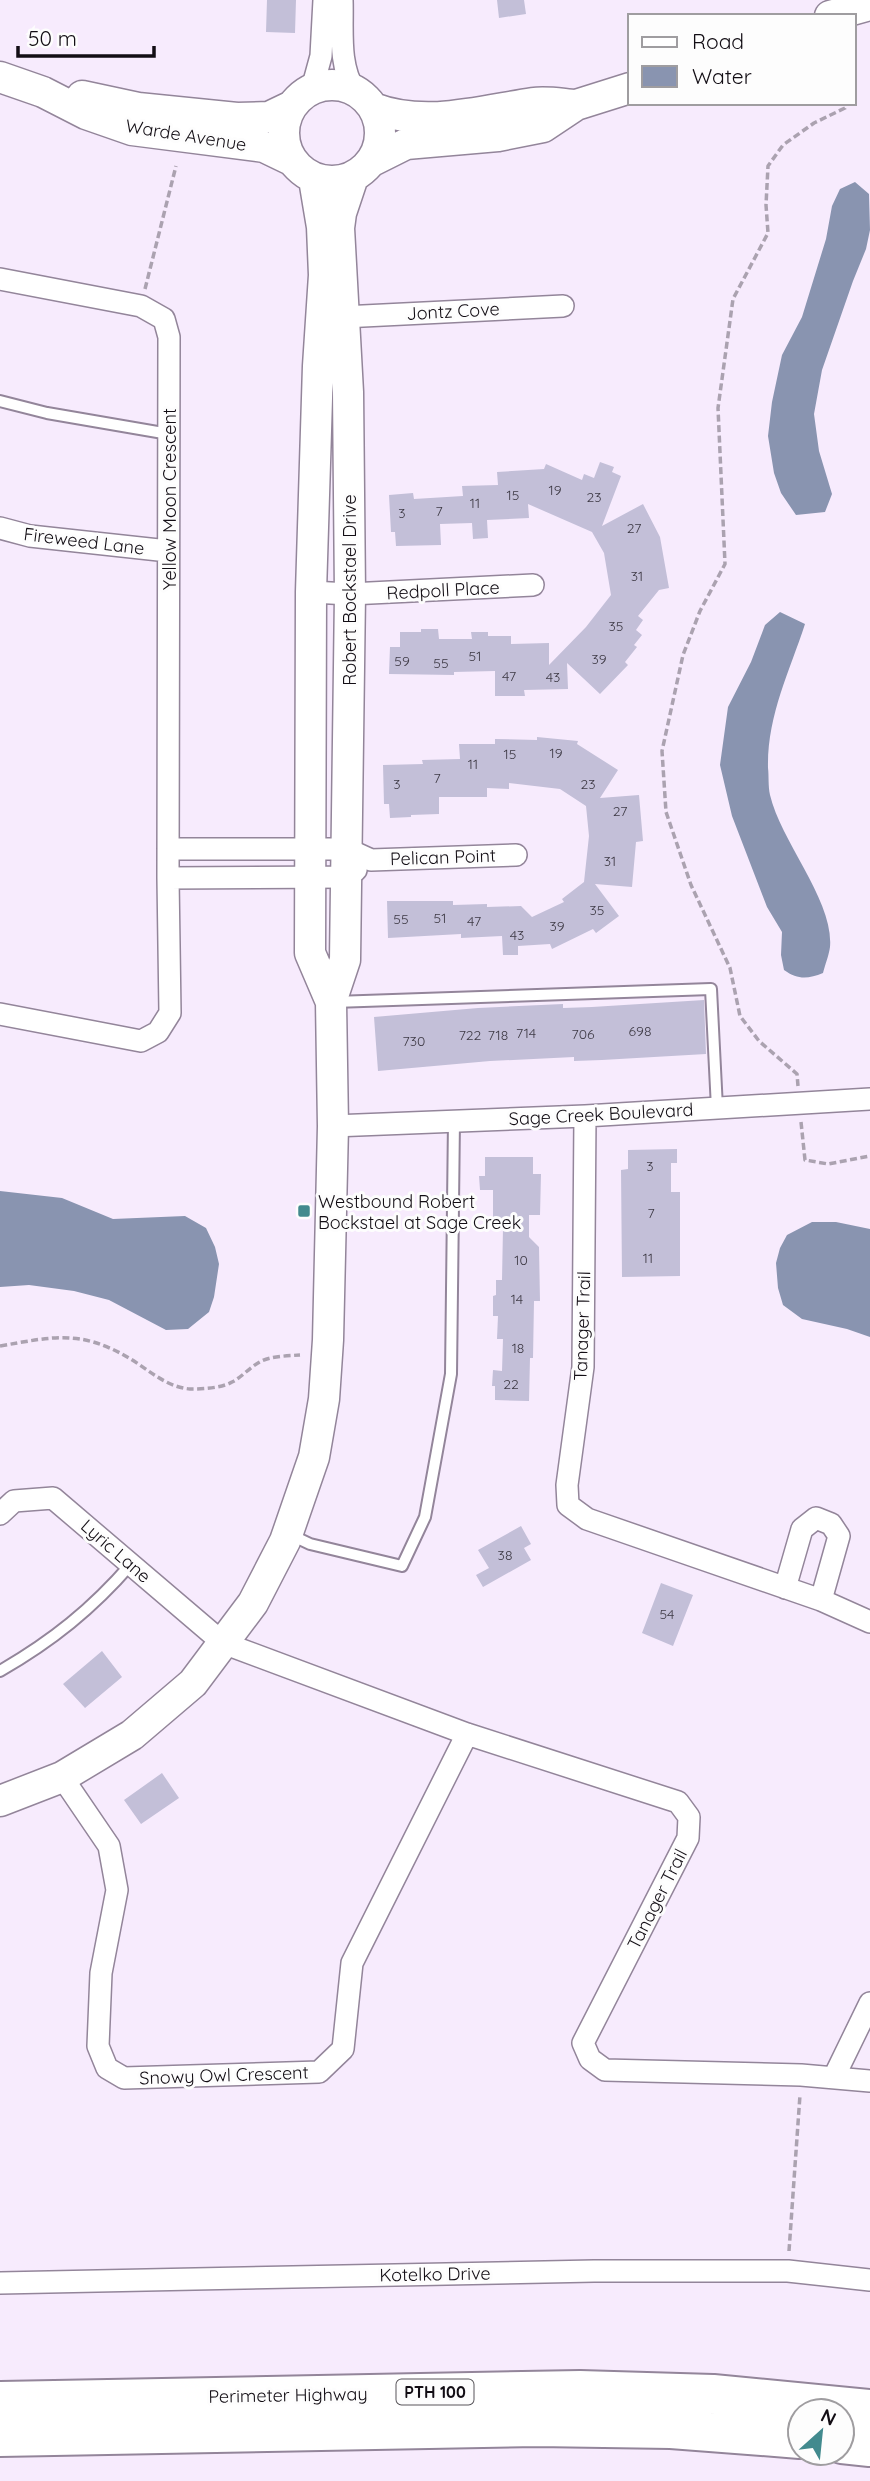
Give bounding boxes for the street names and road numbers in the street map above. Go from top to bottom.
street label: Warde Avenue [124,114,248,156]
street label: Jontz Cove [406,297,500,325]
street label: Yellow Moon Crescent [158,408,181,590]
street label: Robert Bockstael Drive [338,494,361,686]
street label: Fireweed Lane [22,522,146,560]
street label: Redpoll Place [386,576,500,604]
street label: Pelican Point [390,844,496,870]
street label: Sage Creek Boulevard [508,1098,694,1130]
street label: Tanager Trail [569,1271,595,1381]
street label: Lyric Lane [76,1514,156,1588]
street label: Tanager Trail [622,1845,692,1953]
street label: Snowy Owl Crescent [139,2061,309,2089]
street label: Kotelko Drive [379,2262,491,2286]
road number: PTH 100 [396,2380,474,2404]
street label: Perimeter Highway [208,2382,368,2408]

